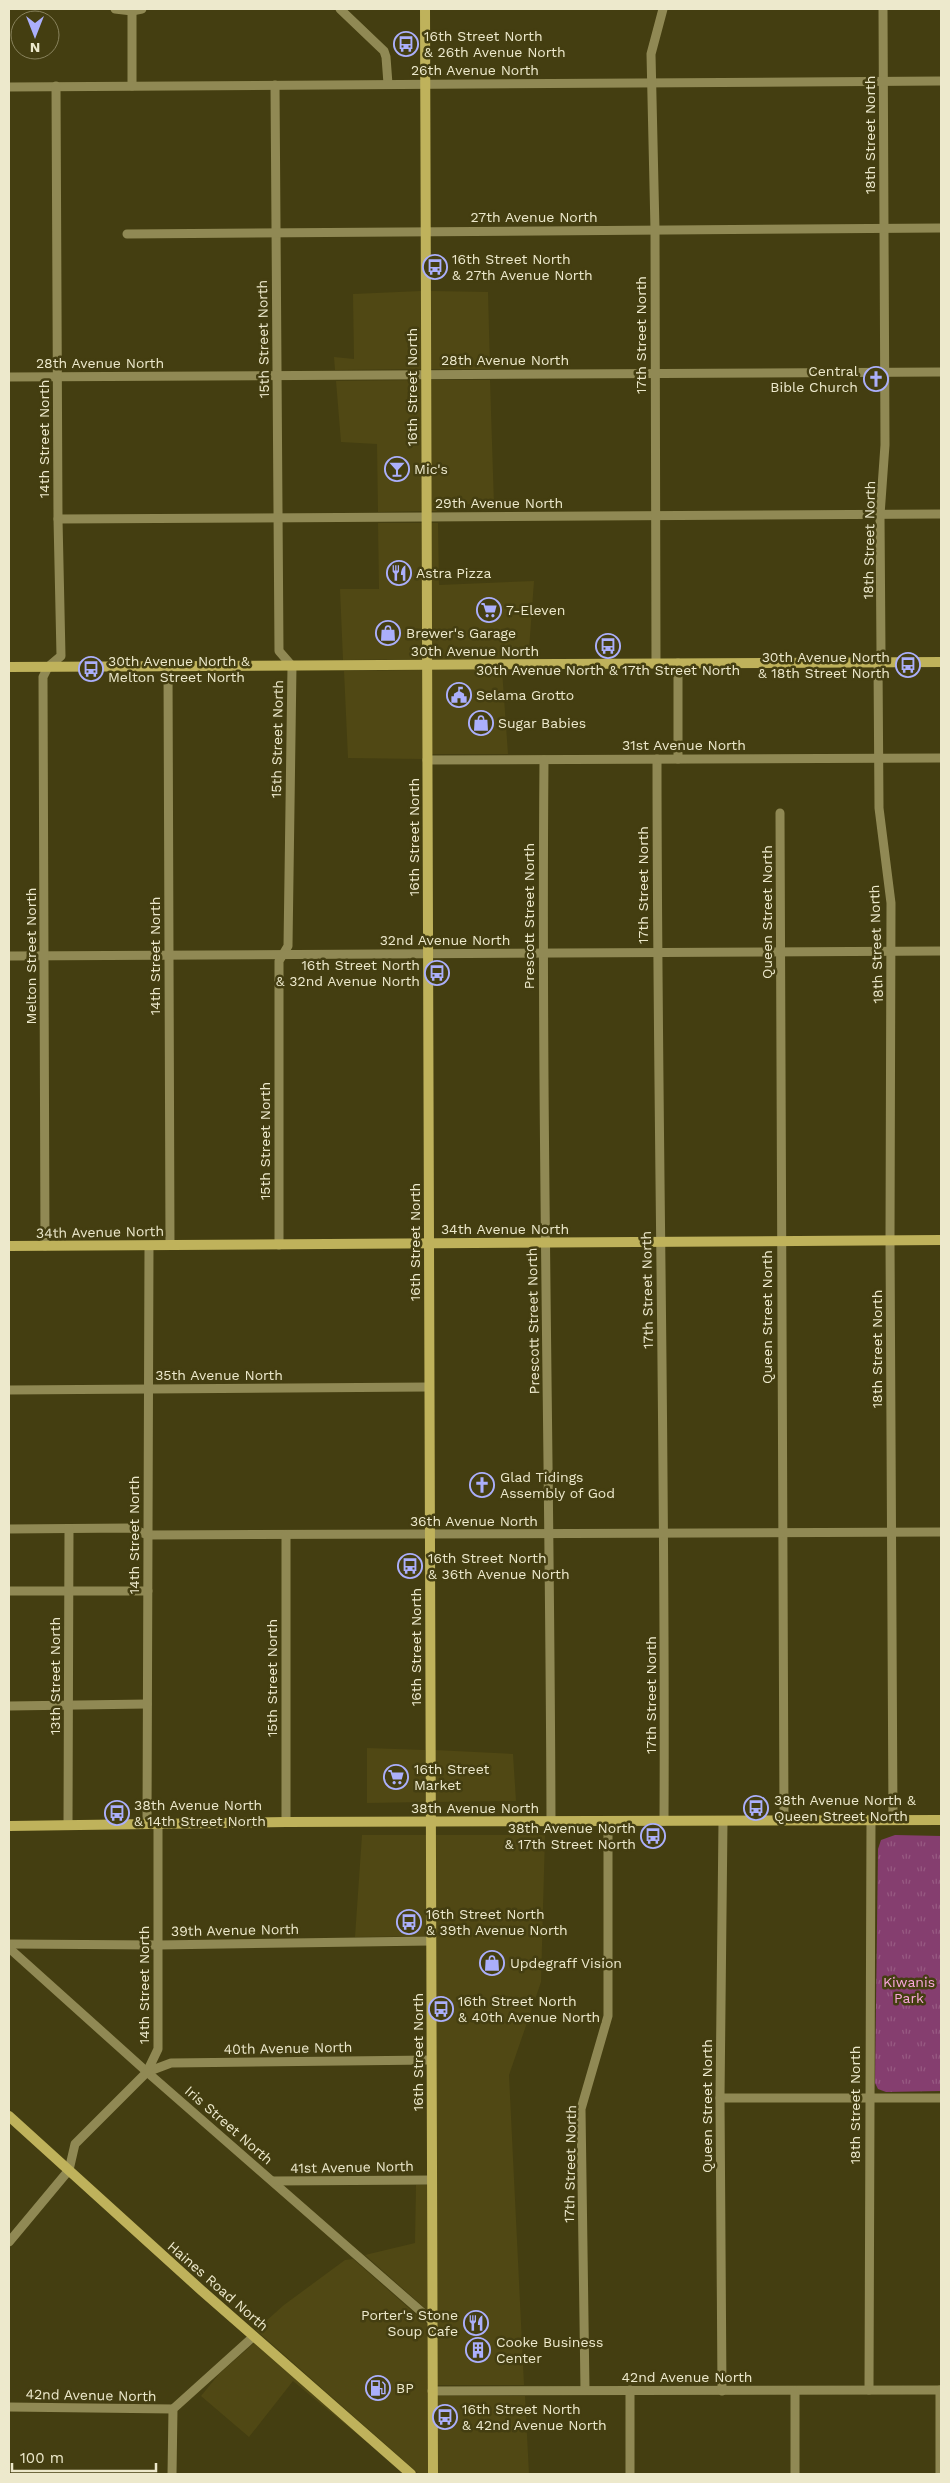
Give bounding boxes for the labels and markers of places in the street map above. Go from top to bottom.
place label: 16th Street North & 26th Avenue North [424,28,566,60]
bus stop icon: 16th Street North & 26th Avenue North [393,31,419,57]
place label: 16th Street North & 27th Avenue North [452,251,593,283]
bus stop icon: 16th Street North & 27th Avenue North [422,254,448,280]
place label: Central Bible Church [770,363,859,395]
church icon: Central Bible Church [863,366,889,392]
bar icon: Mic's [384,456,410,482]
place label: Mic's [414,461,448,477]
restaurant icon: Astra Pizza [386,560,412,586]
place label: Astra Pizza [416,565,492,581]
supermarket icon: 7-Eleven [476,597,502,623]
place label: 7-Eleven [506,602,565,618]
shop icon: Brewer's Garage [375,620,401,646]
place label: Brewer's Garage [406,625,516,641]
bus stop icon: 30th Avenue North & 17th Street North [595,633,621,659]
place label: 30th Avenue North & 18th Street North [758,649,890,681]
bus stop icon: 30th Avenue North & 18th Street North [895,652,921,678]
place label: 30th Avenue North & Melton Street North [108,653,250,685]
bus stop icon: 30th Avenue North & Melton Street North [78,656,104,682]
place label: 30th Avenue North & 17th Street North [476,662,740,678]
public building icon: Selama Grotto [446,682,472,708]
place label: Selama Grotto [476,687,574,703]
shop icon: Sugar Babies [468,710,494,736]
place label: Sugar Babies [498,715,586,731]
place label: 16th Street North & 32nd Avenue North [276,957,420,989]
bus stop icon: 16th Street North & 32nd Avenue North [424,960,450,986]
place label: Glad Tidings Assembly of God [500,1469,615,1501]
church icon: Glad Tidings Assembly of God [469,1472,495,1498]
place label: 16th Street North & 36th Avenue North [428,1550,570,1582]
bus stop icon: 16th Street North & 36th Avenue North [397,1553,423,1579]
place label: 16th Street Market [414,1761,490,1793]
supermarket icon: 16th Street Market [383,1764,409,1790]
place label: 38th Avenue North & Queen Street North [774,1792,916,1824]
bus stop icon: 38th Avenue North & Queen Street North [743,1795,769,1821]
place label: 38th Avenue North & 14th Street North [134,1797,266,1829]
bus stop icon: 38th Avenue North & 14th Street North [104,1800,130,1826]
place label: 38th Avenue North & 17th Street North [505,1820,636,1852]
bus stop icon: 38th Avenue North & 17th Street North [640,1823,666,1849]
place label: 16th Street North & 39th Avenue North [426,1906,568,1938]
bus stop icon: 16th Street North & 39th Avenue North [396,1909,422,1935]
shop icon: Updegraff Vision [479,1950,505,1976]
place label: Updegraff Vision [510,1955,622,1971]
place label: 16th Street North & 40th Avenue North [458,1993,600,2025]
bus stop icon: 16th Street North & 40th Avenue North [428,1996,454,2022]
place label: Porter's Stone Soup Cafe [361,2307,458,2339]
restaurant icon: Porter's Stone Soup Cafe [463,2310,489,2336]
place label: Cooke Business Center [496,2334,603,2366]
building icon: Cooke Business Center [465,2337,491,2363]
fuel station icon: BP [365,2375,391,2401]
place label: BP [396,2380,414,2396]
place label: 16th Street North & 42nd Avenue North [462,2401,607,2433]
bus stop icon: 16th Street North & 42nd Avenue North [432,2404,458,2430]

